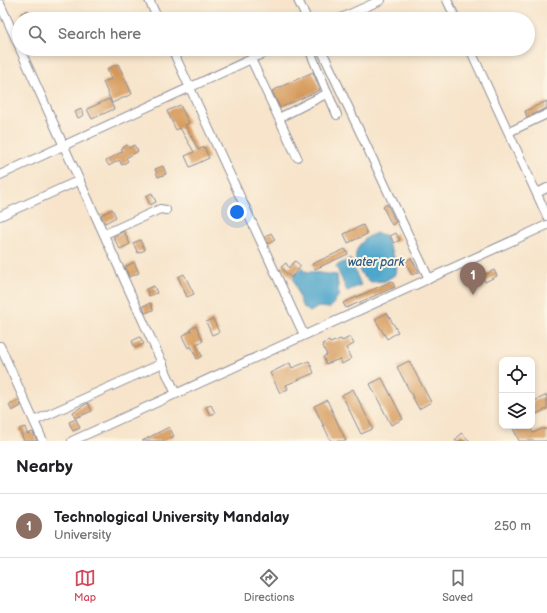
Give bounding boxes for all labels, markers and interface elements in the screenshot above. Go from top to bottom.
search box [12,12,535,56]
icon: search [26,23,48,45]
text: Search here [58,25,141,44]
your location [227,202,247,222]
water label: water park [348,255,405,270]
pin: 1 [460,262,486,295]
map controls [499,357,535,429]
button: locate [499,357,535,393]
button: layers [499,393,535,429]
text: Nearby [16,457,73,477]
text: Technological University Mandalay [54,508,289,527]
text: 1 [26,518,32,534]
text: 250 m [494,518,531,534]
text: University [54,527,111,543]
tab: Map [74,567,96,604]
tab: Directions [244,567,294,604]
tab: Saved [442,567,473,604]

